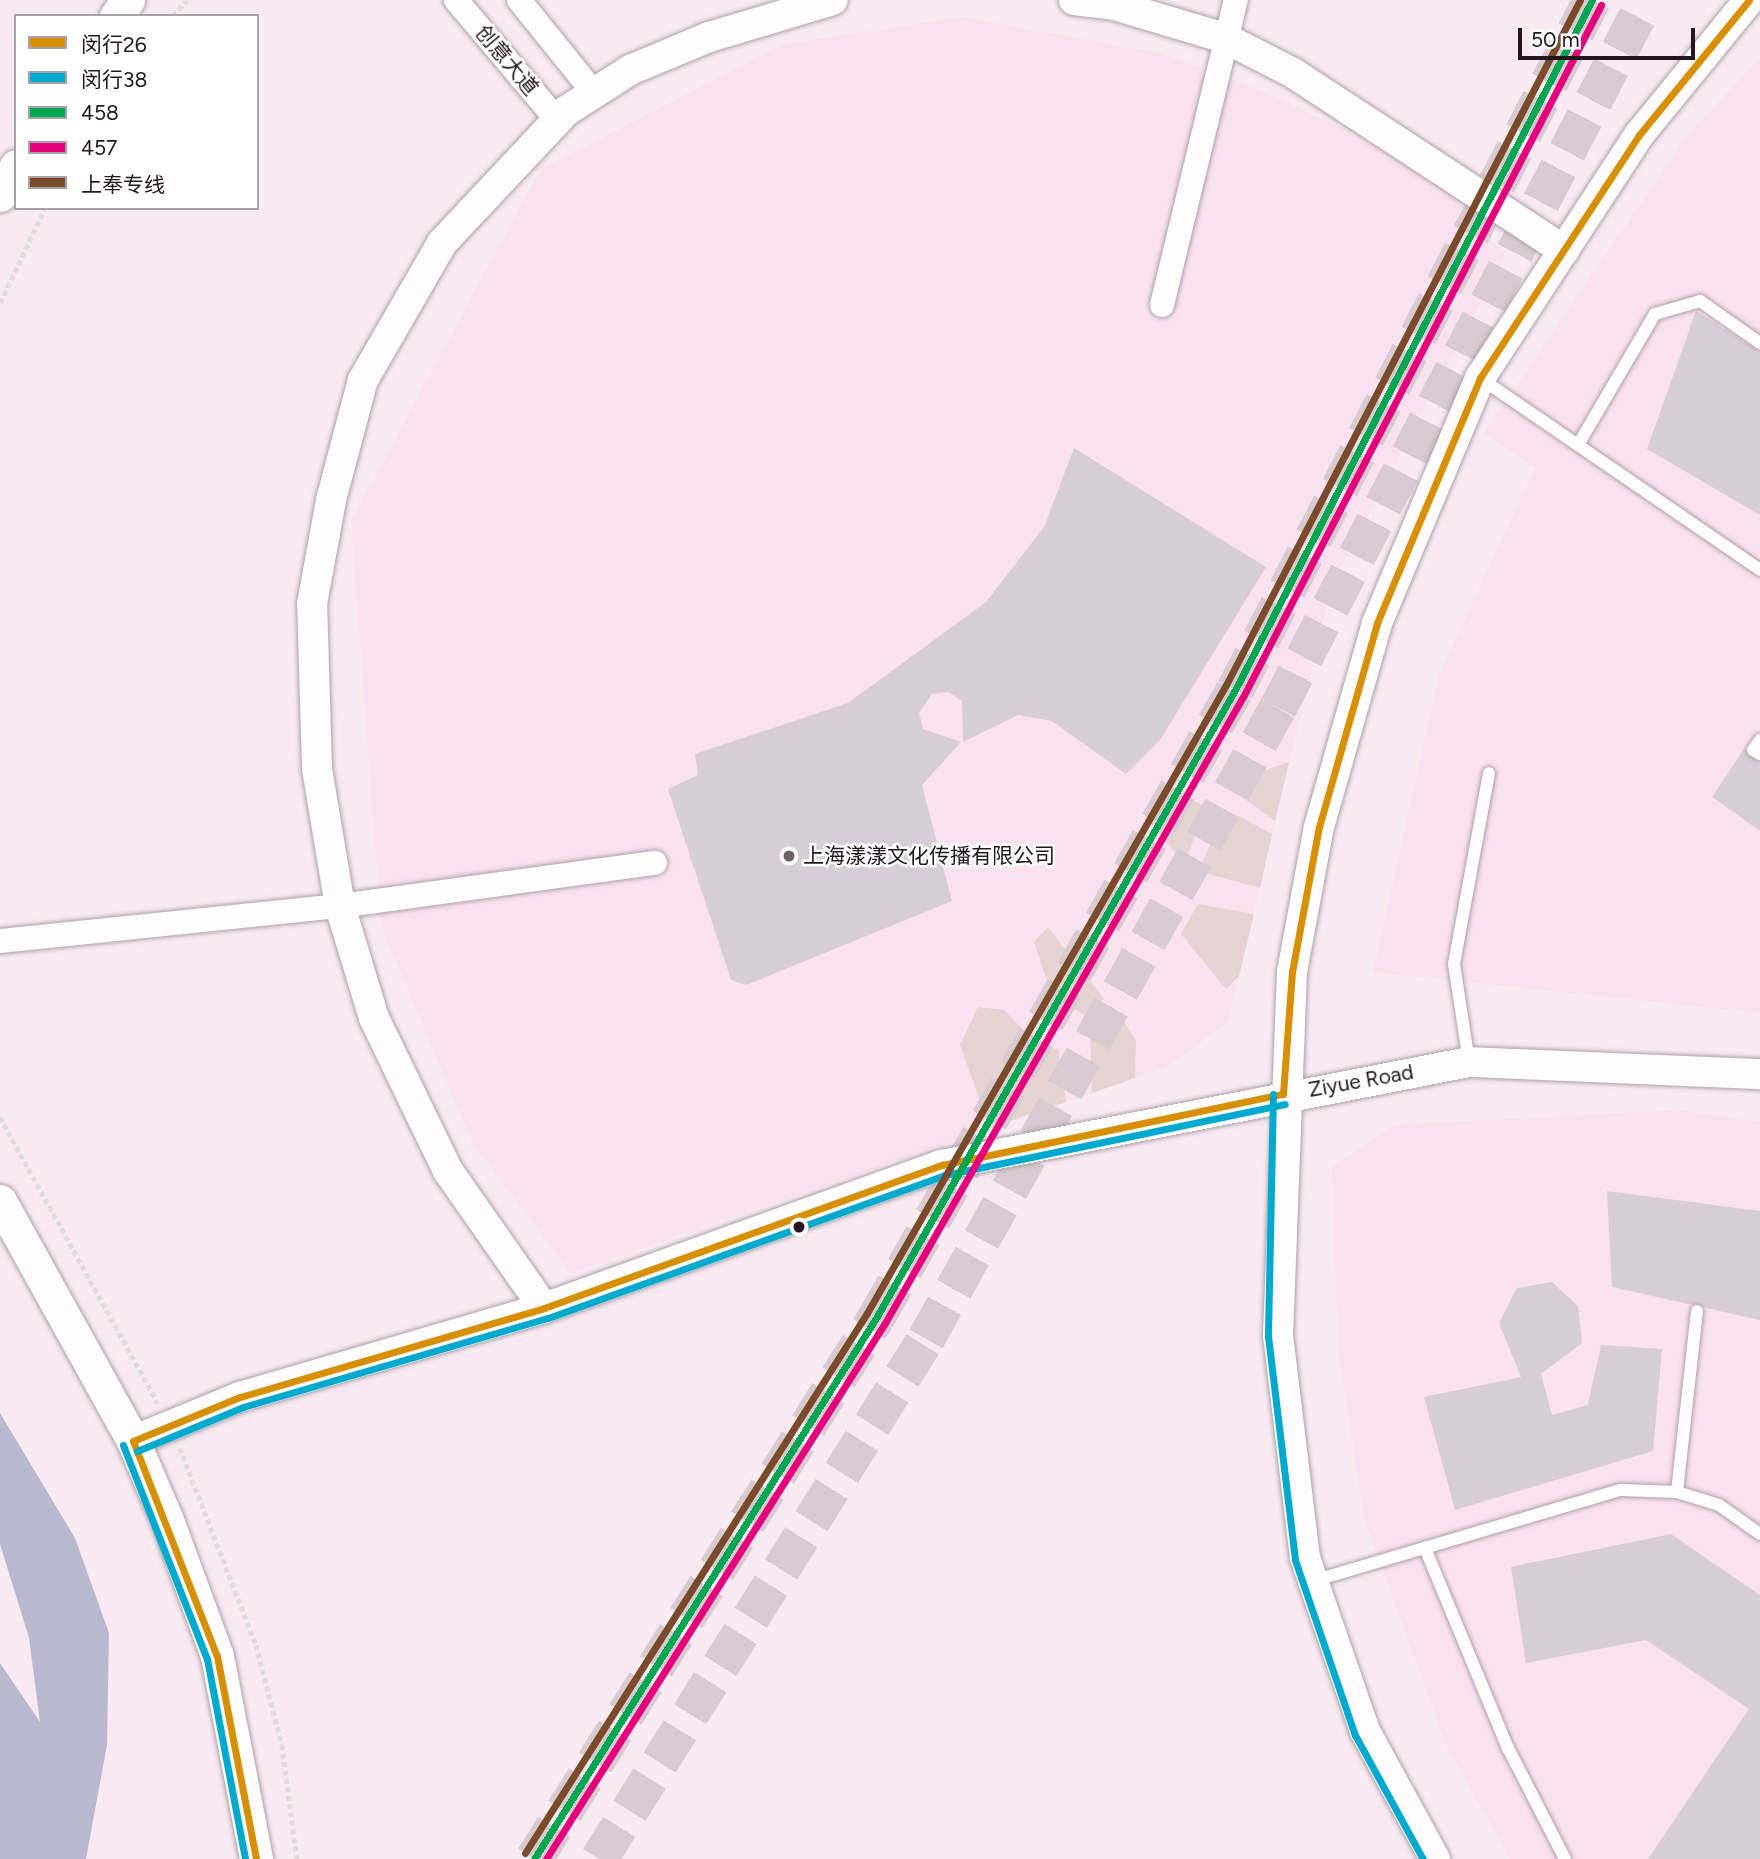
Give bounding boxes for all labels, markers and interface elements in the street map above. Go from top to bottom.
legend [14,14,259,210]
scale bar [1522,14,1699,58]
street label: 创意大道 [470,20,544,100]
text: 50 m [1531,27,1580,52]
text: 闵行26 [81,32,147,57]
text: 闵行38 [81,67,147,92]
text: 458 [81,100,119,125]
text: 457 [81,135,117,160]
text: 上奉专线 [81,172,165,197]
place label: 上海漾漾文化传播有限公司 [803,843,1055,869]
marker: 上海漾漾文化传播有限公司 [781,848,797,864]
street label: Ziyue Road [1307,1059,1415,1103]
unlabelled marker [792,1220,806,1234]

